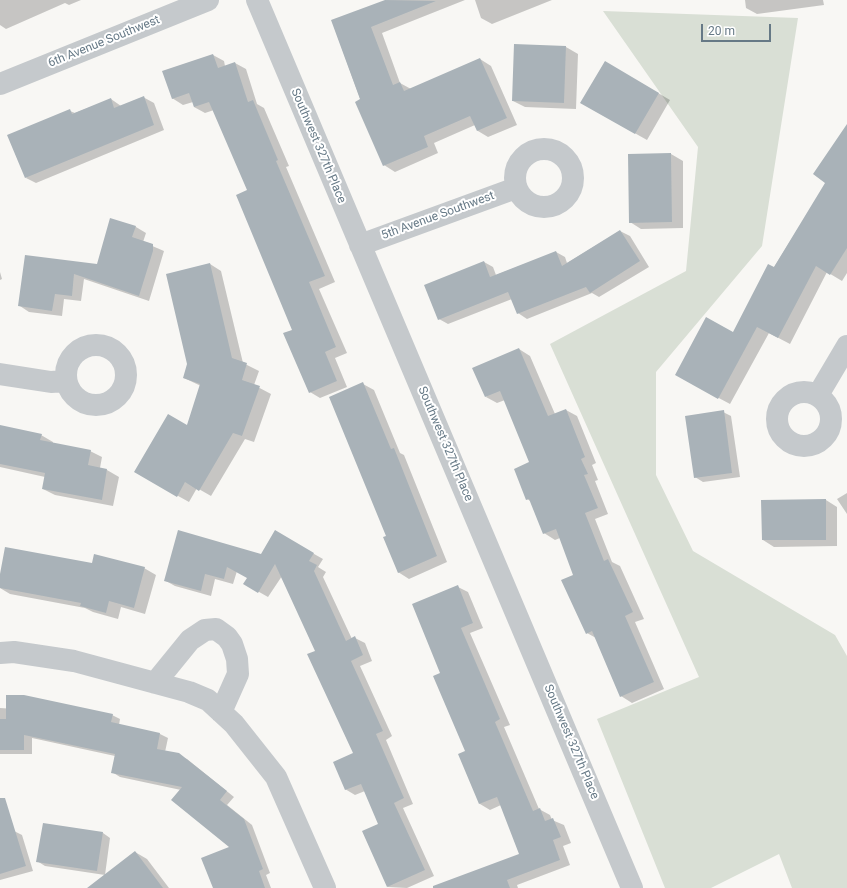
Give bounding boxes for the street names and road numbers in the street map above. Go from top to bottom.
street label: 6th Avenue Southwest [46,13,162,71]
street label: Southwest 327th Place [287,87,349,205]
street label: 5th Avenue Southwest [380,189,496,243]
street label: Southwest 327th Place [414,385,476,503]
street label: Southwest 327th Place [540,683,602,801]

